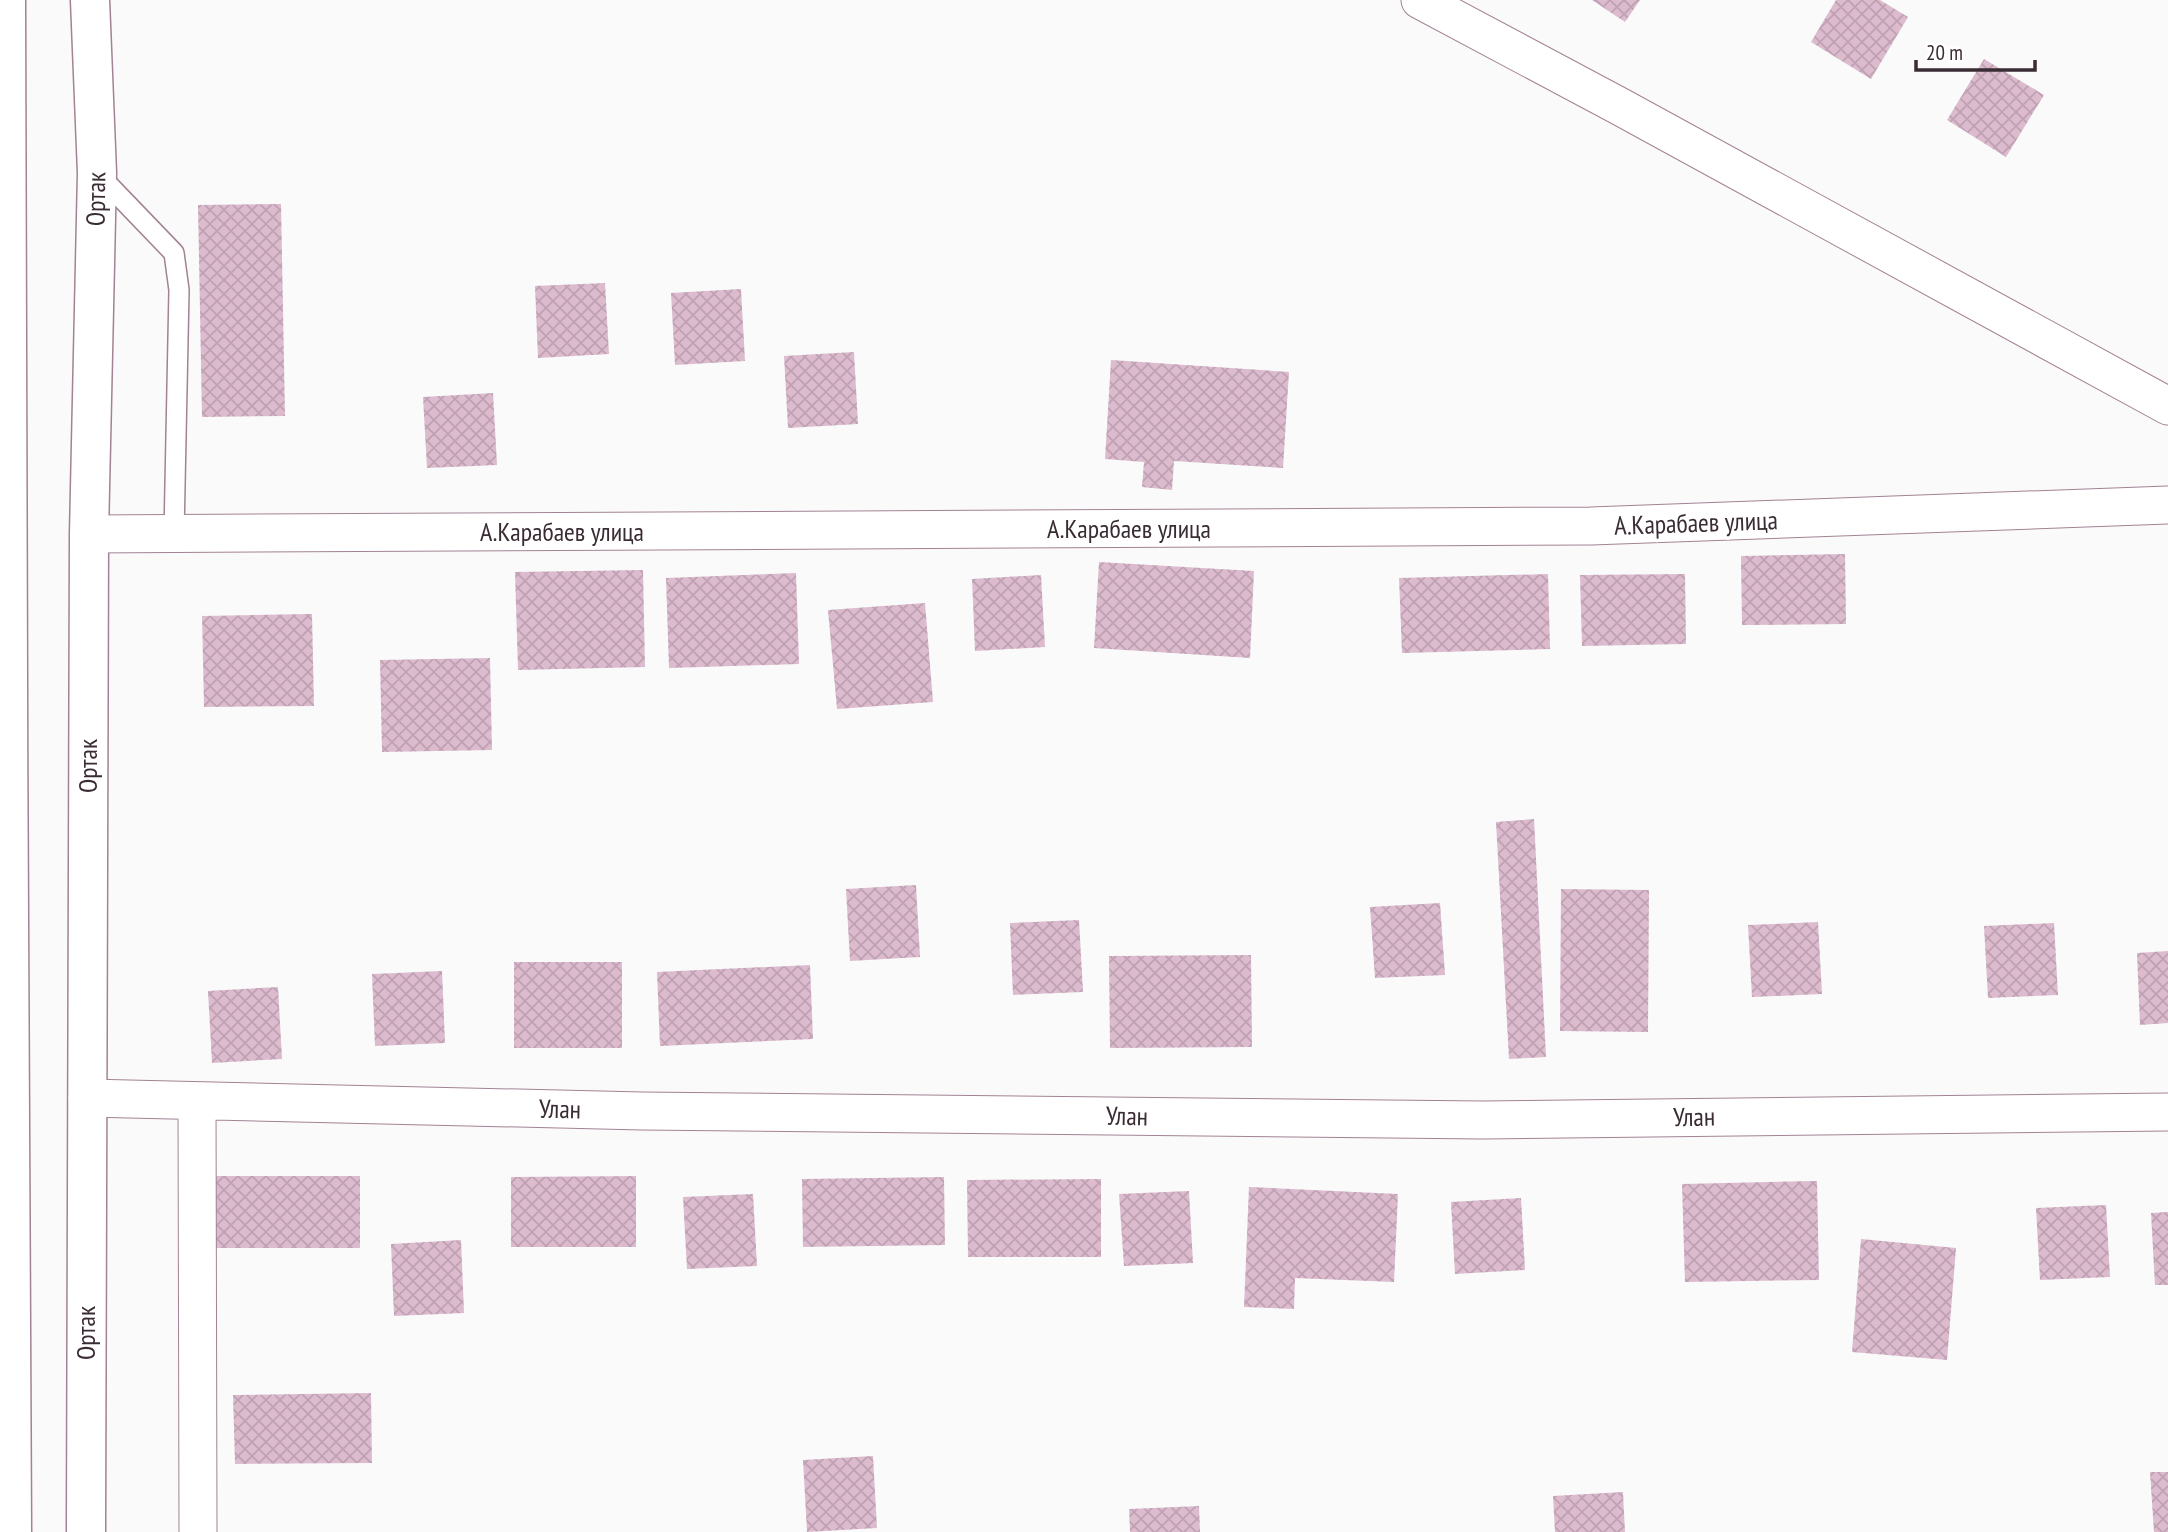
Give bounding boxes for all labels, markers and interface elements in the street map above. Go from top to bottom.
scale bar [1916,28,2035,72]
text: 20 m [1926,39,1963,66]
street label: Ортак [79,172,112,226]
street label: А.Карабаев улица [1613,503,1778,542]
street label: А.Карабаев улица [1047,512,1211,545]
street label: А.Карабаев улица [480,515,644,548]
street label: Ортак [71,739,104,793]
street label: Улан [539,1092,581,1125]
street label: Улан [1106,1099,1148,1132]
street label: Улан [1673,1100,1715,1133]
street label: Ортак [69,1306,102,1360]

